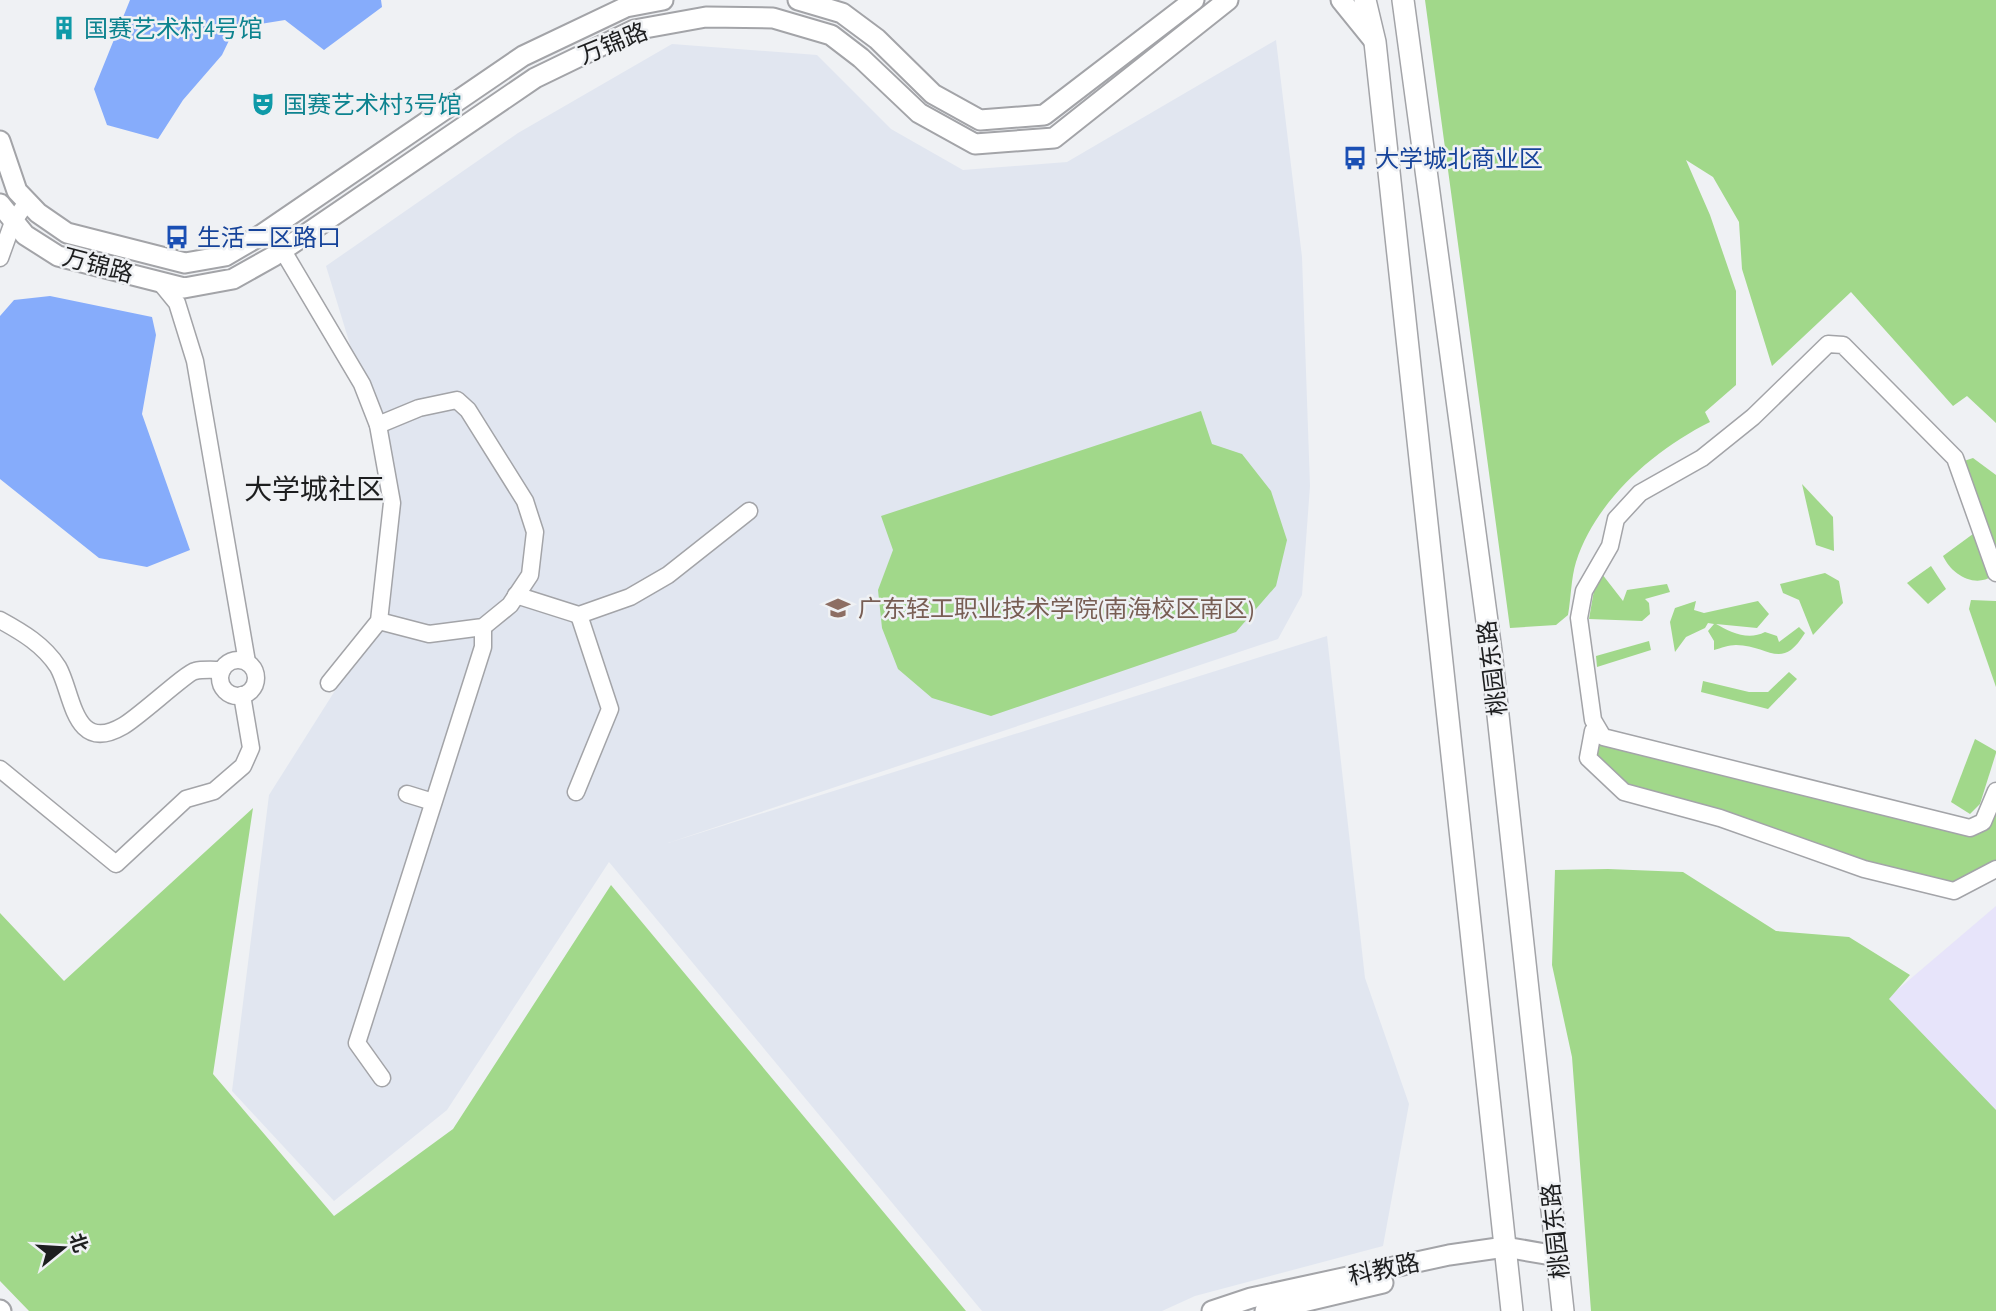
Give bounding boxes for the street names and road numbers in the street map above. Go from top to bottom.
street label: 万锦路 [574,15,652,71]
street label: 万锦路 [59,241,137,289]
street label: 桃园东路 [1471,618,1513,718]
street label: 桃园东路 [1535,1182,1575,1280]
street label: 科教路 [1346,1246,1422,1292]

